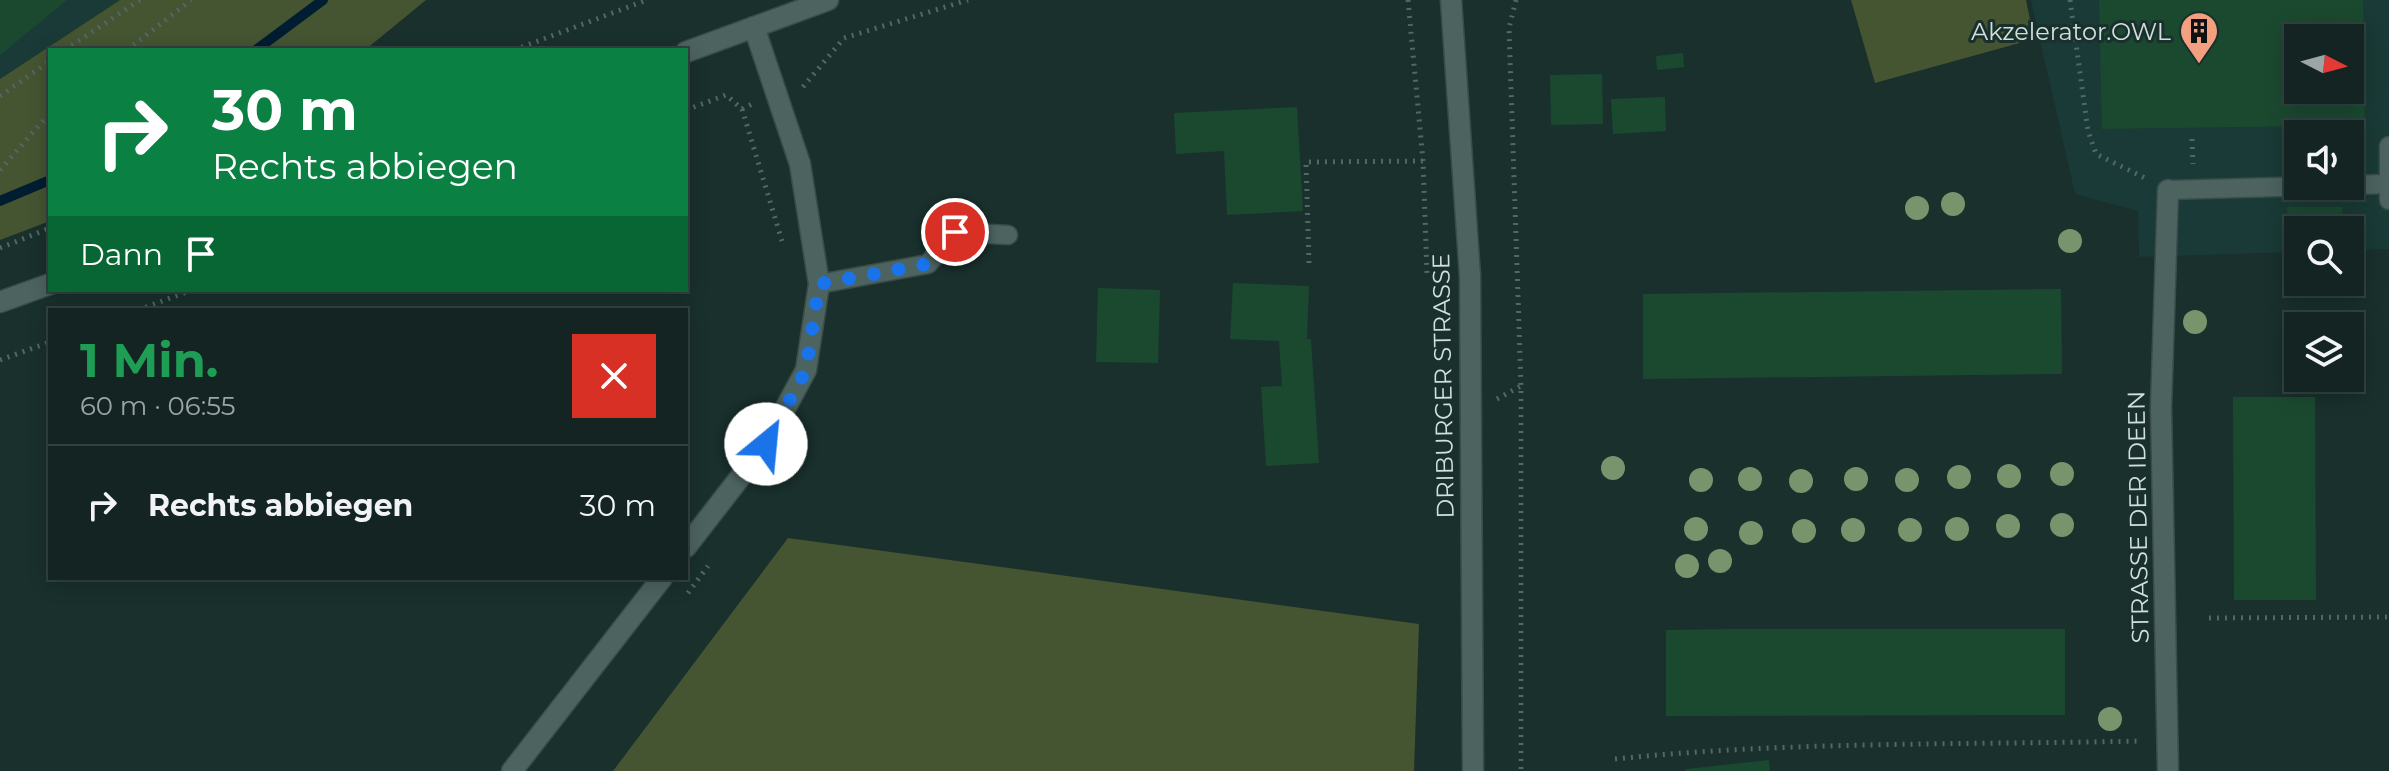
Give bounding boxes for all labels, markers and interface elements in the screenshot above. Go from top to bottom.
building icon: Akzelerator.OWL [2178,10,2220,65]
place label: Akzelerator.OWL [1971,17,2171,46]
north arrow [2284,24,2364,104]
map controls [2284,24,2364,392]
text: 30 m [212,76,358,144]
icon: right [80,80,184,184]
button: sound [2284,120,2364,200]
text: Rechts abbiegen [212,144,518,188]
pin [921,198,989,266]
icon: arrive [933,210,977,254]
button: search [2284,216,2364,296]
icon: arrive [179,232,223,276]
text: Dann [80,236,163,273]
street label: DRIBURGER STRASSE [1426,253,1460,519]
button: layers [2284,312,2364,392]
text: 1 Min. [80,331,218,389]
button: close [572,334,656,418]
text: 60 m · 06:55 [80,390,235,422]
street label: STRASSE DER IDEEN [2121,390,2155,644]
position arrow [724,402,808,486]
icon: right [80,483,124,527]
text: Rechts abbiegen [148,487,413,524]
text: 30 m [580,487,656,524]

